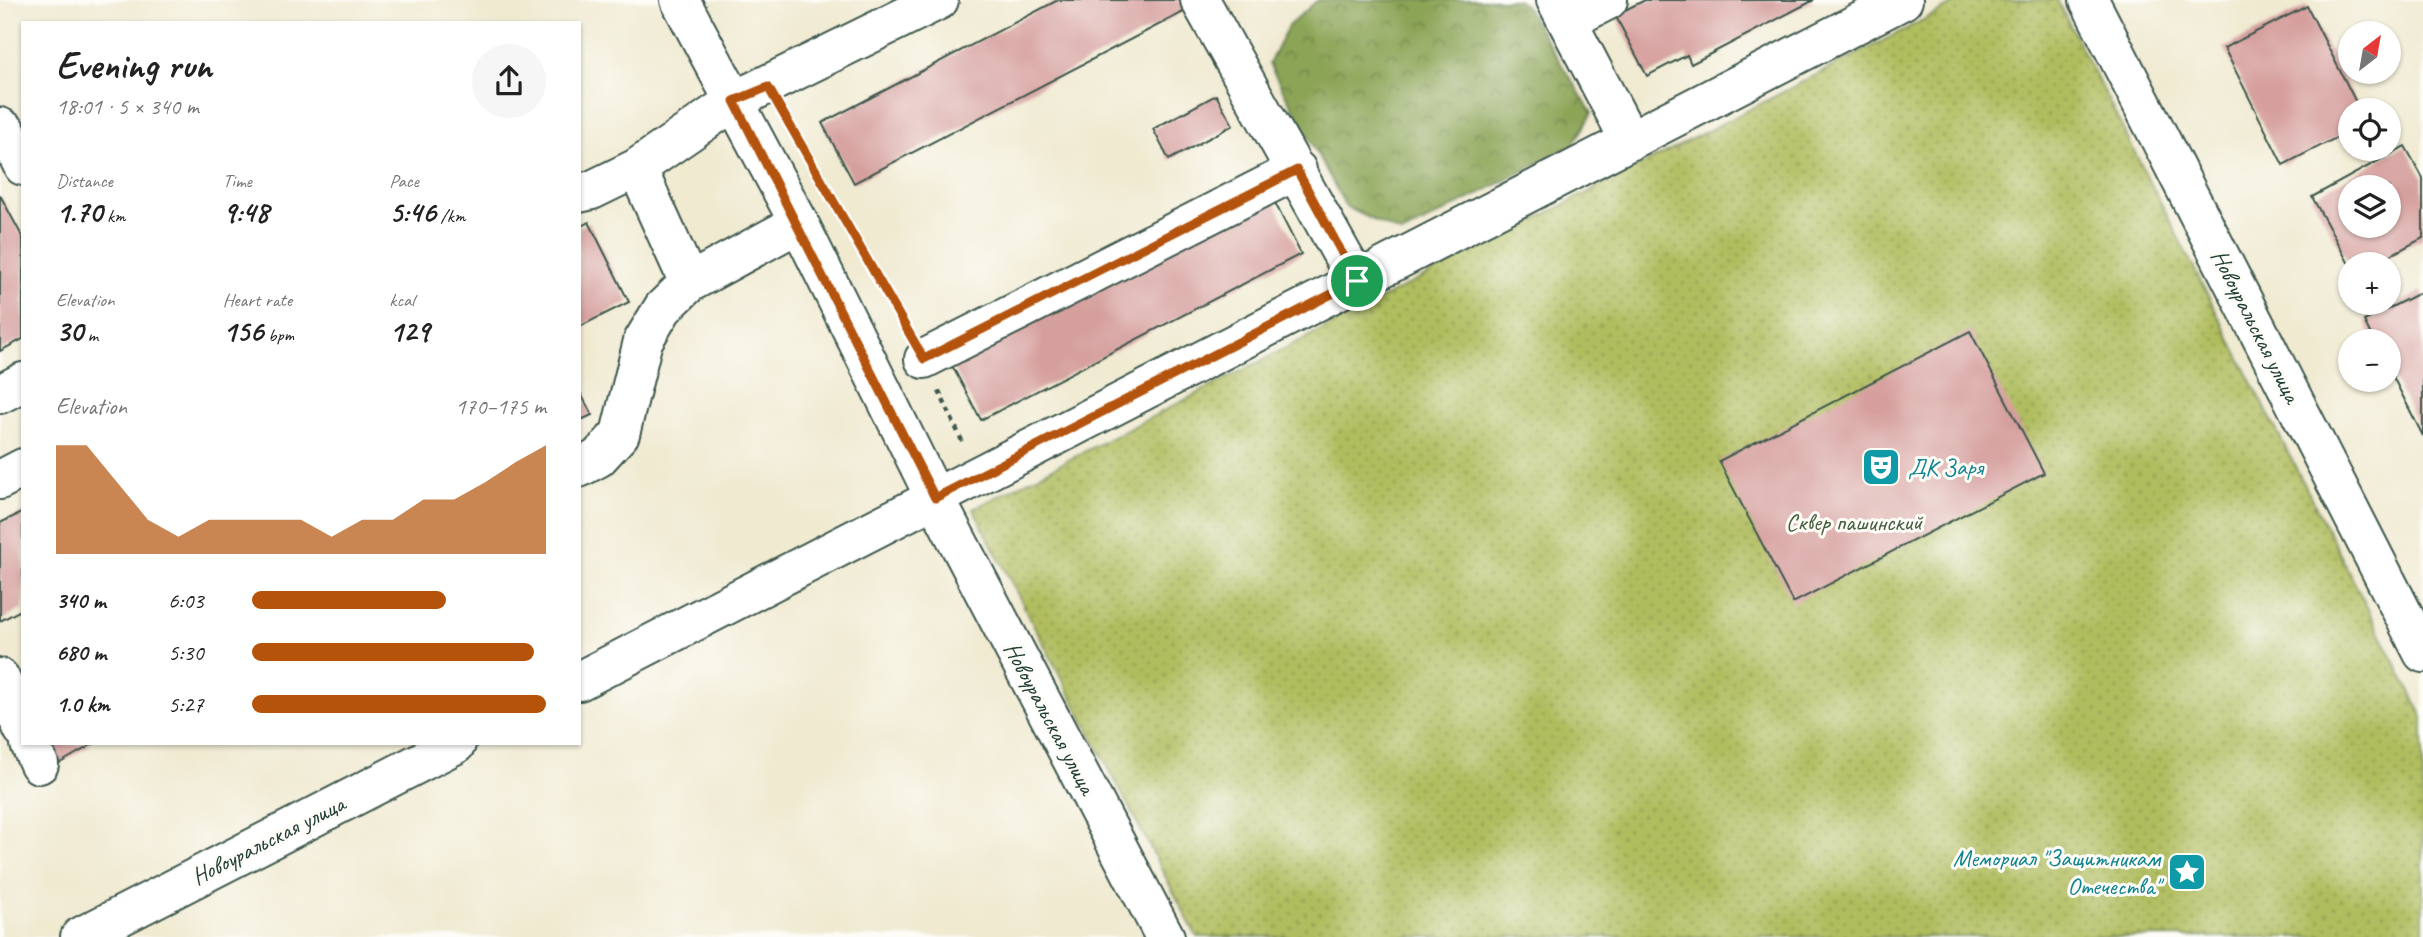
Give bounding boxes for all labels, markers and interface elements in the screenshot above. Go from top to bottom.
north arrow [2338,21,2401,84]
map controls [2338,21,2401,392]
text: Evening run [56,42,212,89]
button: share [472,44,546,118]
text: 18:01 · 5 × 340 m [56,92,199,121]
button: locate [2338,98,2401,161]
text: Distance [56,169,113,193]
text: Time [223,169,252,193]
text: Pace [389,169,419,193]
button: layers [2338,175,2401,238]
text: 1.70 [56,193,102,231]
text: 9:48 [223,193,269,231]
text: 5:46 [389,193,436,231]
text: km [102,204,126,228]
text: /km [436,204,465,228]
street label: Новоуральская улица [2205,244,2308,410]
pin [1327,251,1387,311]
button: + [2338,252,2401,315]
icon: arrive [1338,262,1376,300]
text: Elevation [56,288,114,312]
text: Heart rate [223,288,292,312]
text: kcal [389,288,414,312]
text: 30 [56,312,83,350]
text: 156 [223,312,263,350]
text: 129 [389,312,429,350]
text: m [83,323,98,347]
text: bpm [263,323,294,347]
button: − [2338,329,2401,392]
text: Elevation [56,392,127,421]
text: 170–175 m [455,392,546,421]
theatre icon: ДК Заря [1860,446,1902,488]
place label: ДК Заря [1908,452,1985,482]
park label: Сквер пашинский [1786,507,1924,537]
text: 340 m [56,586,106,615]
text: 6:03 [168,586,204,615]
street label: Новоуральская улица [997,637,1104,801]
text: 680 m [56,638,106,667]
text: 5:30 [168,638,204,667]
text: 1.0 km [56,690,110,719]
text: 5:27 [168,690,204,719]
street label: Новоуральская улица [186,788,352,891]
place label: Мемориал "Защитникам Отечества" [1953,843,2165,901]
place icon: Мемориал "Защитникам Отечества" [2166,851,2208,893]

